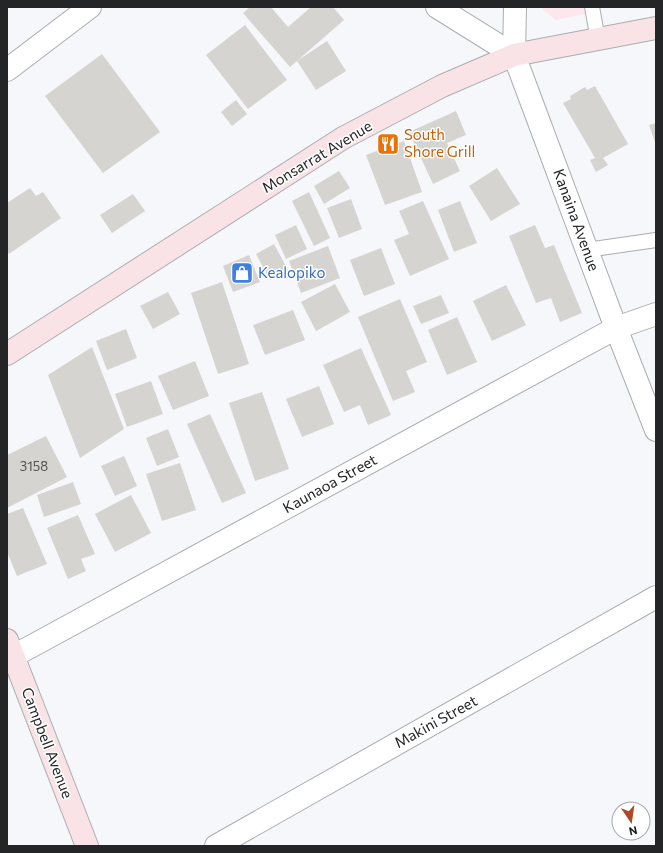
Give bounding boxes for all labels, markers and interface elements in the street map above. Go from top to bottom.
street label: Monsarrat Avenue [258,116,375,196]
place label: South Shore Grill [404,125,475,160]
restaurant icon: South Shore Grill [375,131,401,157]
street label: Kanaina Avenue [550,166,604,273]
shop icon: Kealopiko [229,260,255,286]
place label: Kealopiko [258,263,326,281]
street label: Kaunaoa Street [279,450,380,516]
house number: 3158 [20,458,48,474]
street label: Campbell Avenue [18,685,77,801]
street label: Makini Street [391,691,480,751]
north arrow [611,801,651,841]
text: N [628,824,639,838]

